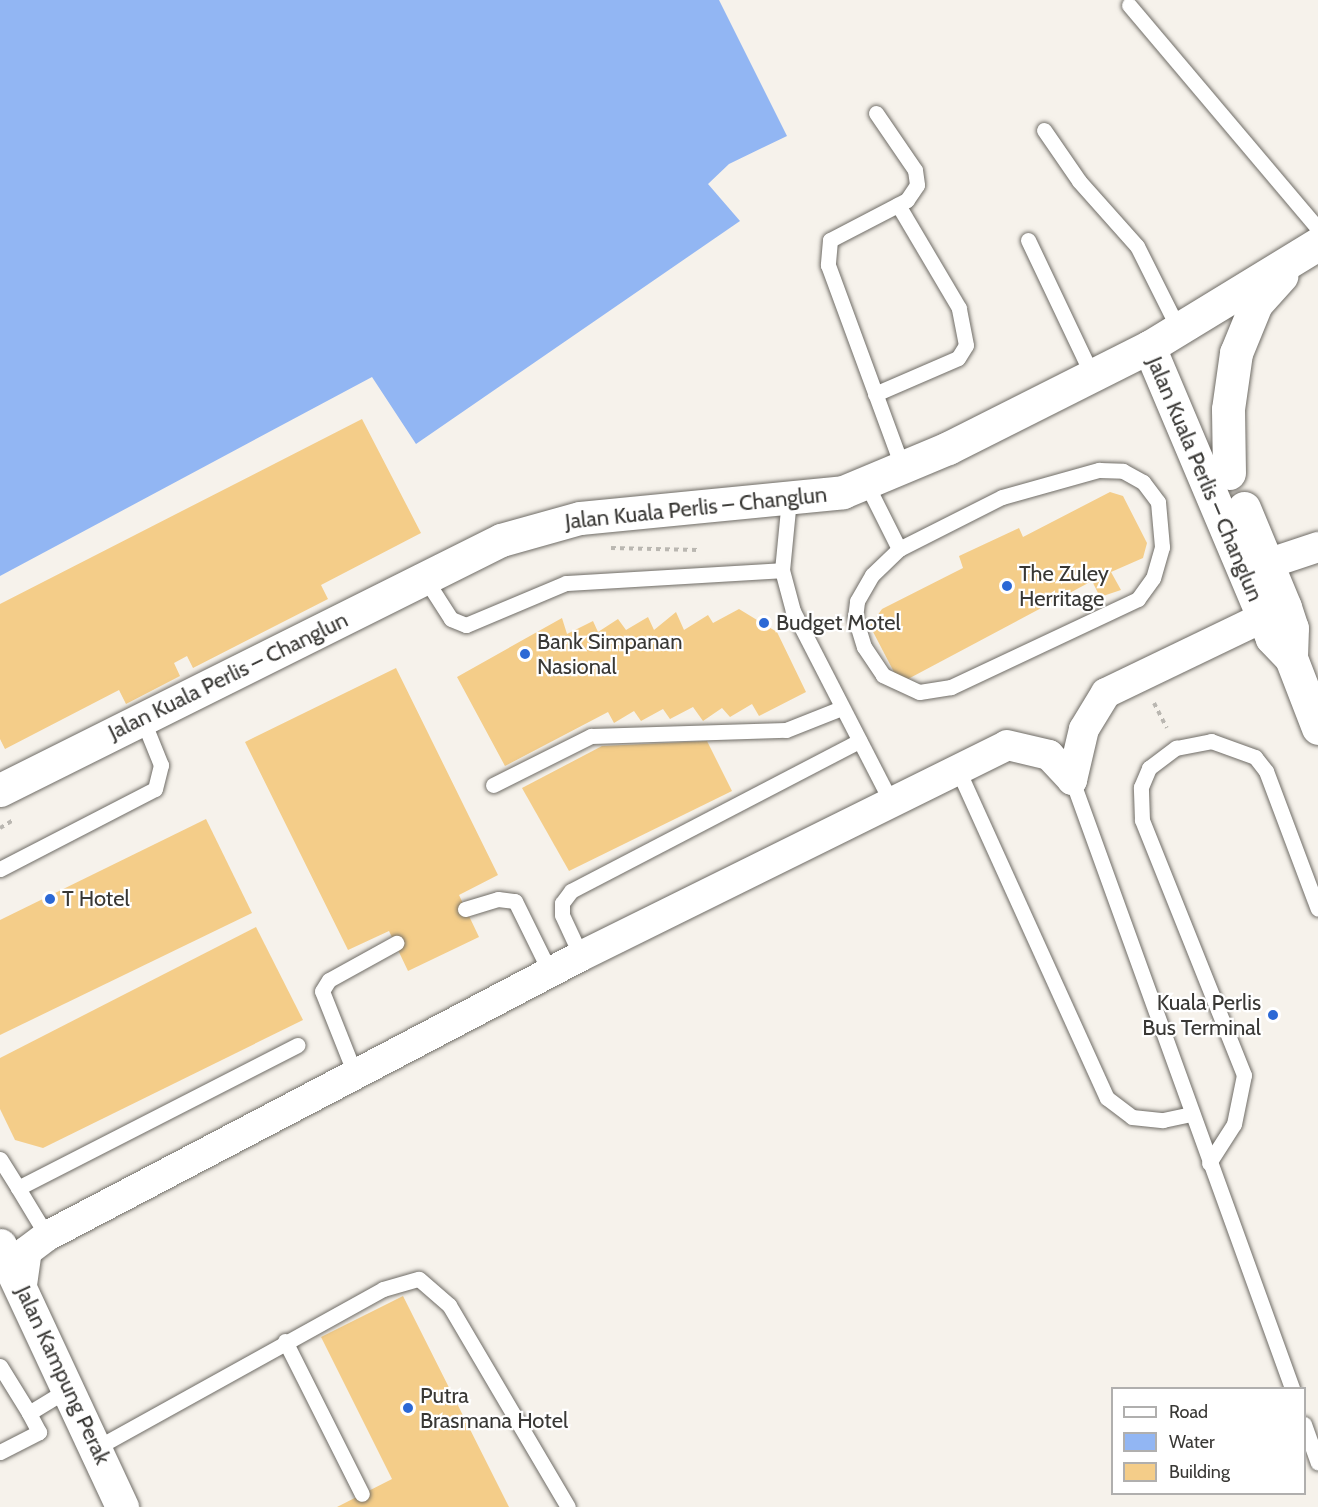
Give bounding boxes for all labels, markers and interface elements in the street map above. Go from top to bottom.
street label: Jalan Kuala Perlis – Changlun [1141,353,1269,605]
street label: Jalan Kuala Perlis – Changlun [564,481,828,535]
place label: The Zuley Herritage [1019,560,1109,612]
marker: The Zuley Herritage [1000,579,1014,593]
street label: Jalan Kuala Perlis – Changlun [104,606,352,746]
place label: Budget Motel [776,610,901,636]
marker: Budget Motel [757,616,771,630]
place label: Bank Simpanan Nasional [537,628,682,680]
marker: Bank Simpanan Nasional [518,647,532,661]
place label: T Hotel [62,886,130,912]
marker: T Hotel [43,892,57,906]
place label: Kuala Perlis Bus Terminal [1142,989,1261,1040]
marker: Kuala Perlis Bus Terminal [1266,1008,1280,1022]
street label: Jalan Kampung Perak [10,1282,116,1468]
place label: Putra Brasmana Hotel [420,1382,568,1434]
legend [1111,1387,1306,1495]
marker: Putra Brasmana Hotel [401,1401,415,1415]
text: Road [1169,1401,1208,1423]
text: Water [1169,1431,1215,1453]
text: Building [1169,1461,1230,1483]

